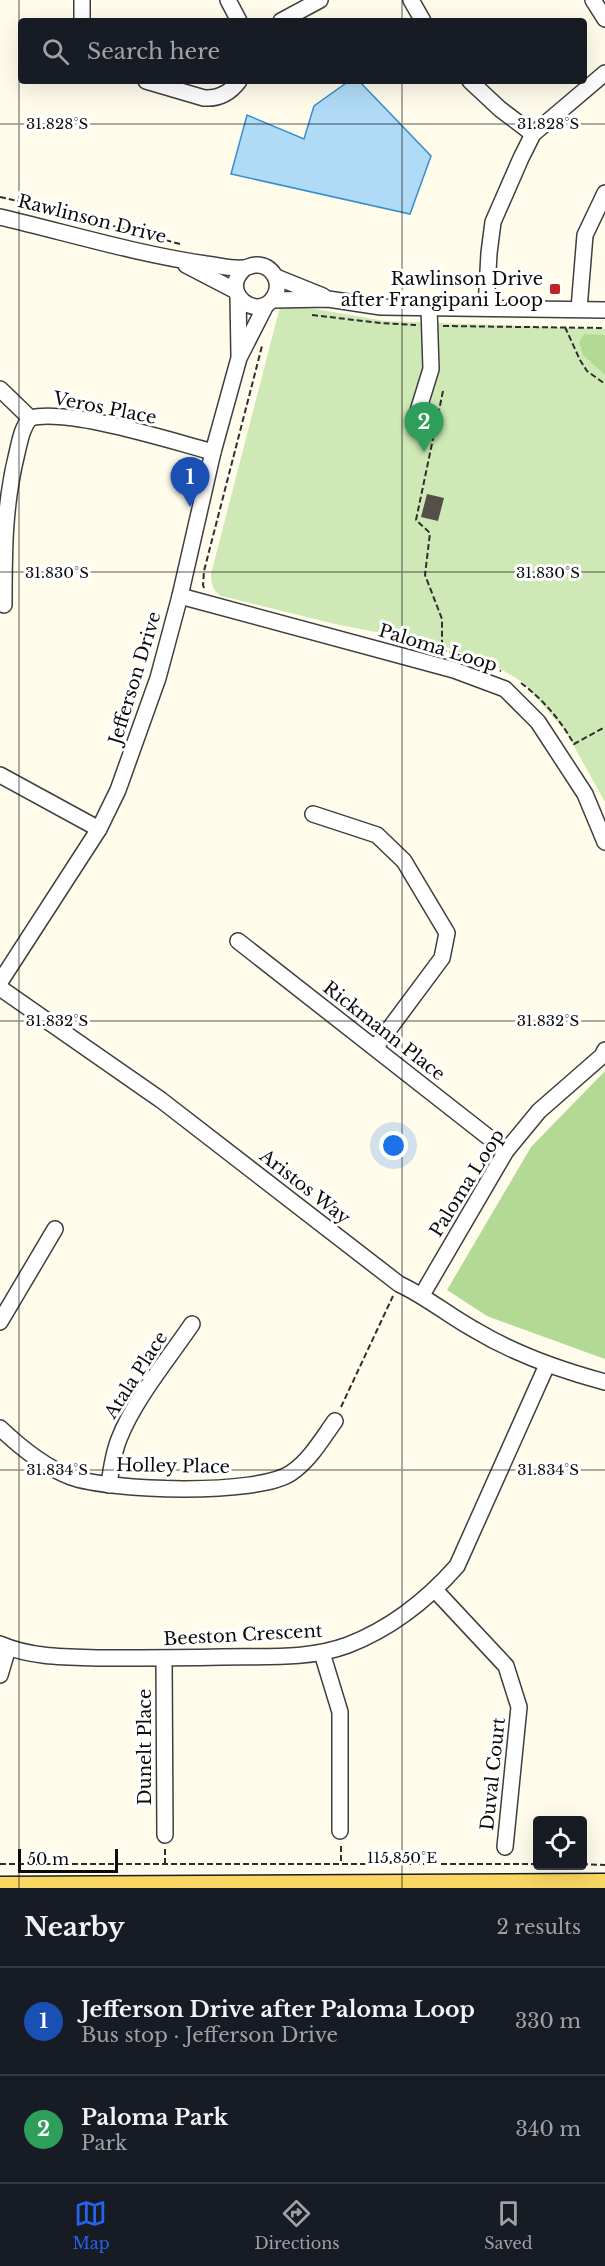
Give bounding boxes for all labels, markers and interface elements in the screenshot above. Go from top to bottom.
search box [18,18,587,84]
icon: search [39,35,72,68]
text: Search here [87,38,220,65]
text: 31.828°S [26,114,88,133]
text: 31.828°S [517,114,579,133]
street label: Rawlinson Drive [15,190,169,248]
place label: Rawlinson Drive after Frangipani Loop [341,268,543,311]
marker: Rawlinson Drive after Frangipani Loop [548,282,562,296]
street label: Veros Place [51,387,158,429]
pin: 2 [404,402,444,452]
pin: 1 [170,458,210,507]
text: 31.830°S [25,563,89,582]
text: 31.830°S [516,563,580,582]
street label: Jefferson Drive [104,609,166,749]
street label: Paloma Loop [376,620,500,676]
street label: Rickmann Place [319,977,449,1085]
text: 31.832°S [26,1011,88,1030]
text: 31.832°S [517,1011,579,1030]
street label: Paloma Loop [425,1125,509,1241]
your location [379,1131,408,1160]
street label: Aristos Way [255,1144,355,1229]
street label: Atala Place [99,1327,172,1424]
street label: Holley Place [116,1454,230,1478]
text: 31.834°S [26,1460,88,1479]
text: 31.834°S [517,1460,579,1479]
street label: Beeston Crescent [163,1620,323,1650]
street label: Dunelt Place [134,1689,156,1805]
street label: Duval Court [476,1716,510,1832]
map controls [533,1816,587,1870]
button: locate [533,1816,587,1870]
scale bar [18,1846,118,1874]
text: 115.850°E [367,1848,437,1867]
text: 50 m [27,1849,69,1869]
text: Nearby [24,1911,125,1943]
text: 2 results [497,1915,581,1939]
text: Jefferson Drive after Paloma Loop [81,1996,475,2023]
text: 1 [39,2009,48,2033]
text: 330 m [515,2009,581,2033]
text: Bus stop · Jefferson Drive [81,2023,338,2047]
text: Paloma Park [81,2104,228,2131]
text: 2 [37,2117,50,2141]
text: 340 m [516,2117,581,2141]
text: Park [81,2131,127,2155]
tab: Map [72,2197,110,2253]
tab: Directions [254,2197,339,2253]
tab: Saved [484,2197,533,2253]

